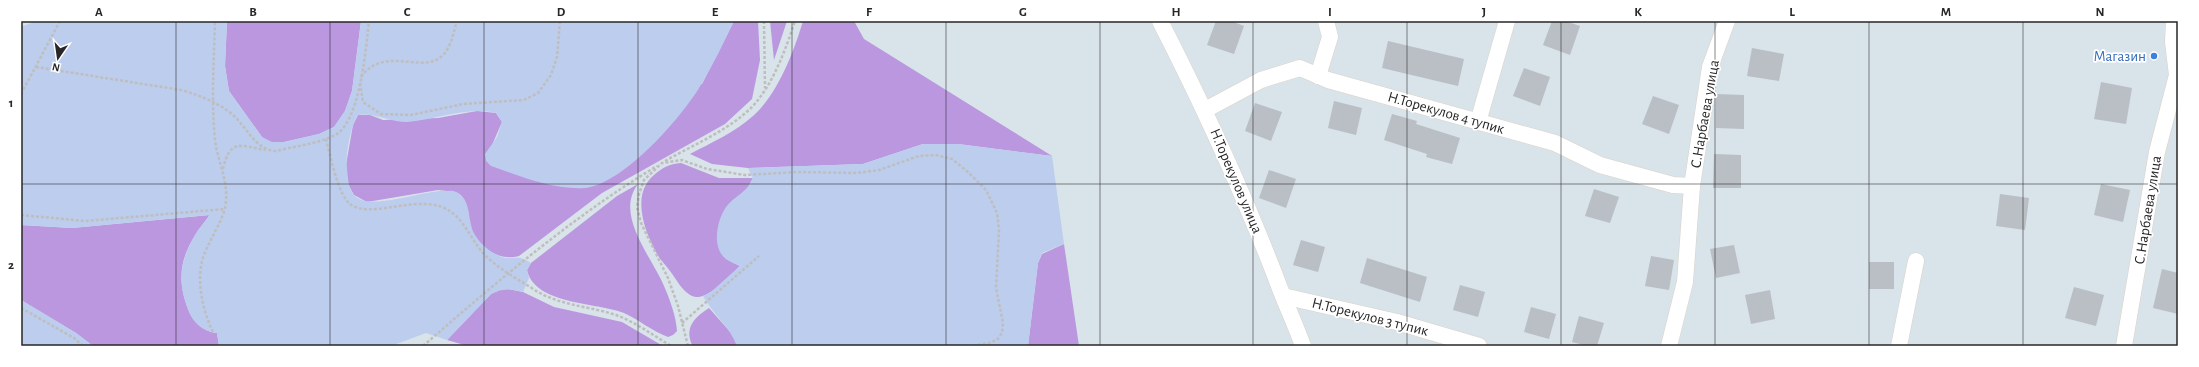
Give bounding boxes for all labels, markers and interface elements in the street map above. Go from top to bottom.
text: A [95,6,103,19]
text: B [249,6,257,19]
text: C [404,6,411,19]
text: D [557,6,566,19]
text: E [712,6,719,19]
text: F [866,6,873,19]
text: G [1019,6,1027,19]
text: H [1171,6,1181,19]
text: I [1328,6,1332,19]
text: J [1482,6,1486,19]
text: K [1634,6,1642,19]
text: L [1789,6,1795,19]
text: M [1941,6,1951,19]
text: N [2095,6,2105,19]
north arrow [38,38,78,78]
place label: Магазин [2093,49,2146,64]
marker: Магазин [2149,51,2159,61]
street label: С.Нарбаева улица [1688,58,1722,169]
text: N [51,61,61,73]
street label: Н.Торекулов 4 тупик [1386,89,1506,137]
text: 1 [9,97,13,110]
street label: Н.Торекулов улица [1207,126,1265,236]
street label: С.Нарбаева улица [2132,154,2164,265]
text: 2 [8,259,14,272]
street label: Н.Торекулов 3 тупик [1310,295,1430,339]

